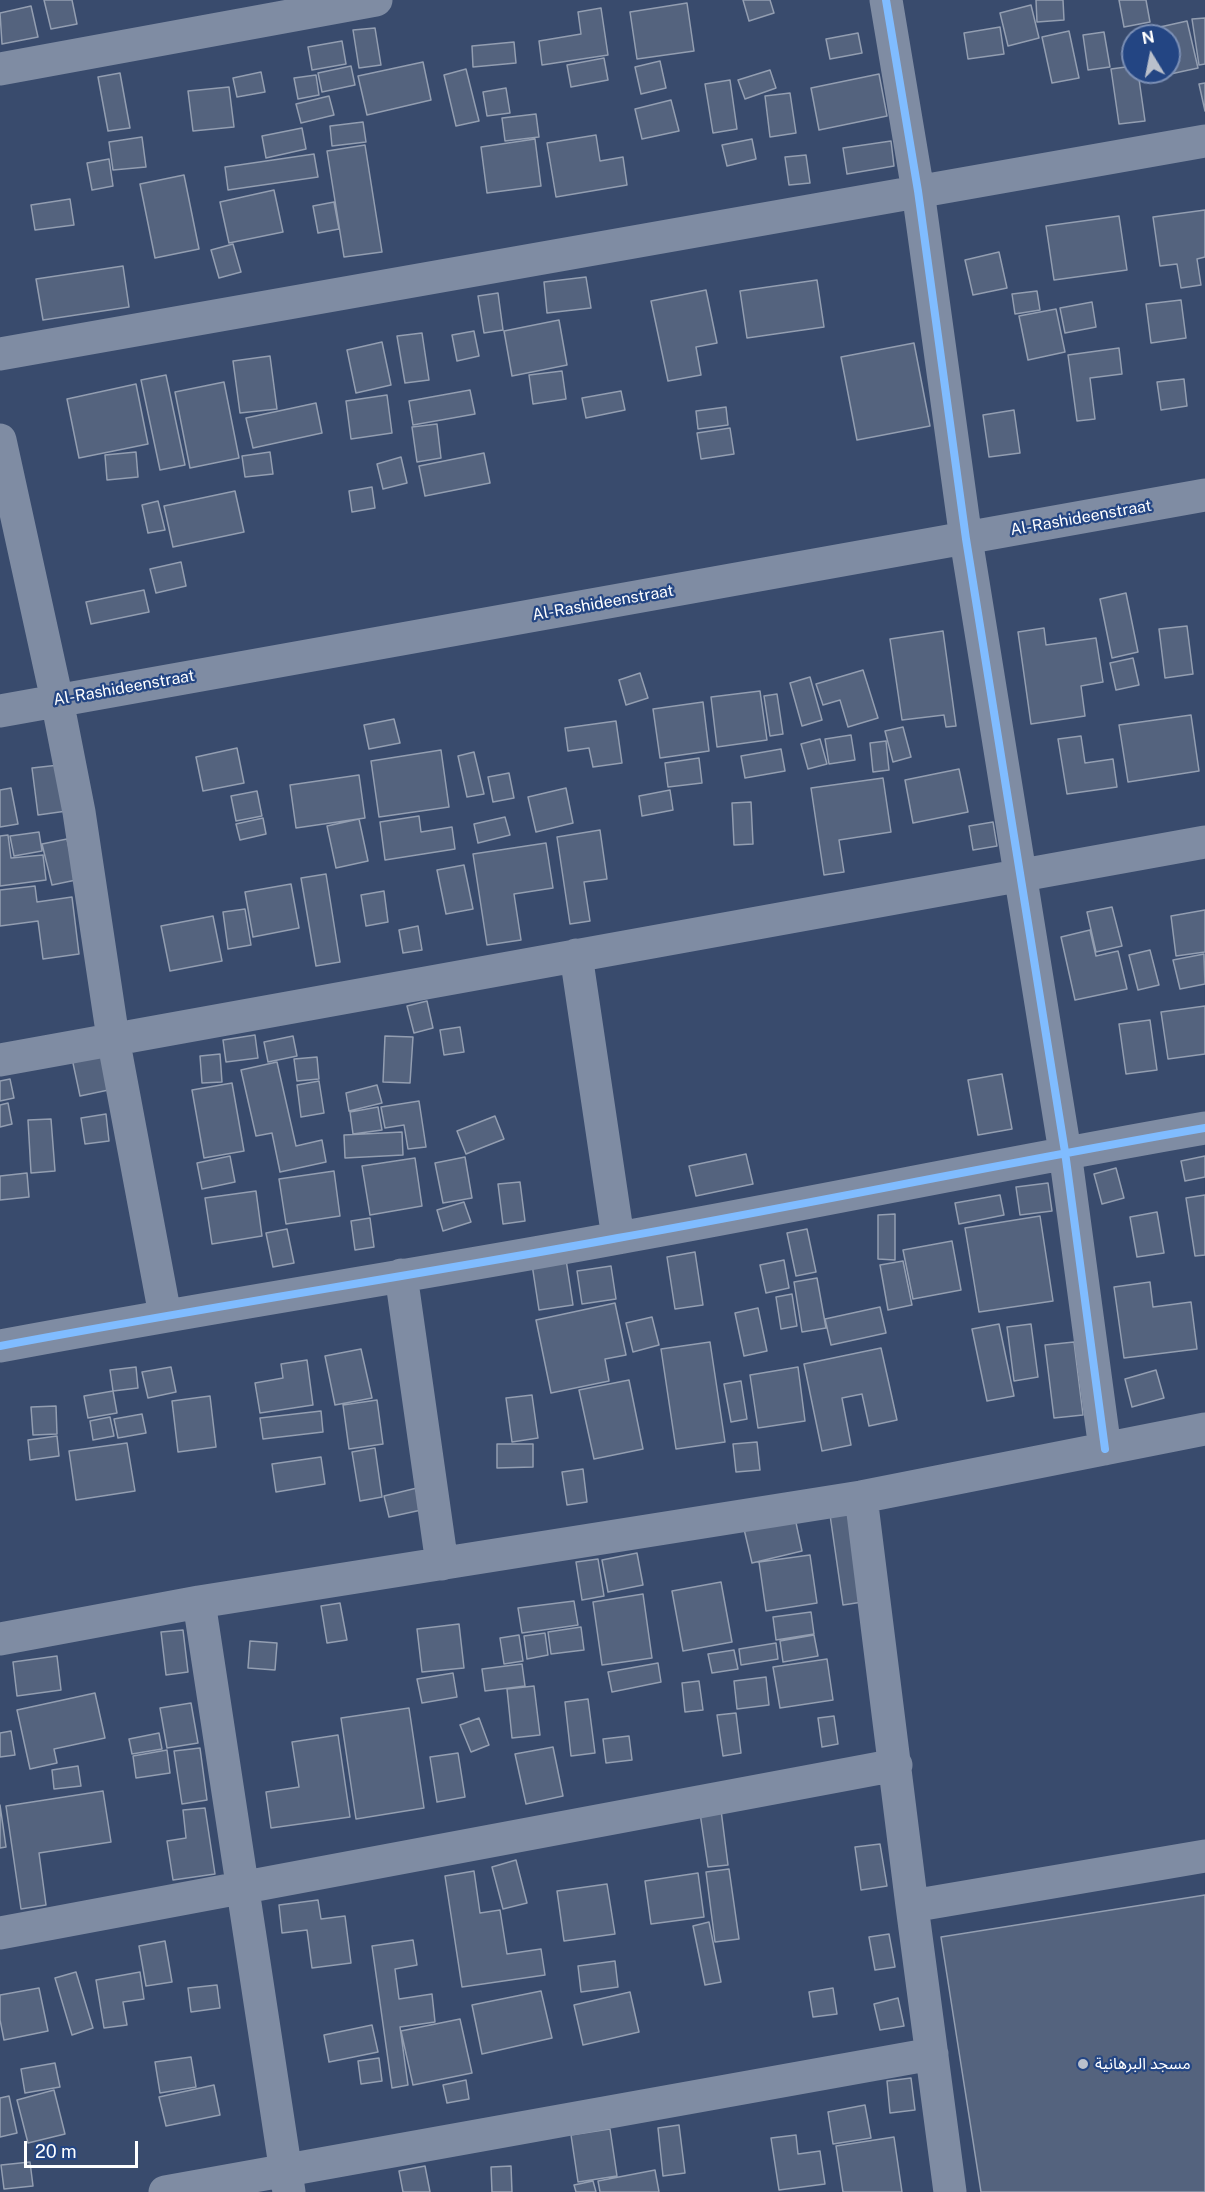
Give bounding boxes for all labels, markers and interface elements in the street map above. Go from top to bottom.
north arrow [1121,24,1181,84]
text: N [1140,27,1156,48]
street label: Al-Rashideenstraat [1009,496,1153,540]
street label: Al-Rashideenstraat [531,581,675,625]
street label: Al-Rashideenstraat [52,666,196,710]
place label: مسجد البرهانية [1095,2054,1191,2074]
marker: مسجد البرهانية [1076,2057,1090,2071]
scale bar [27,2129,141,2167]
text: 20 m [35,2141,77,2162]

